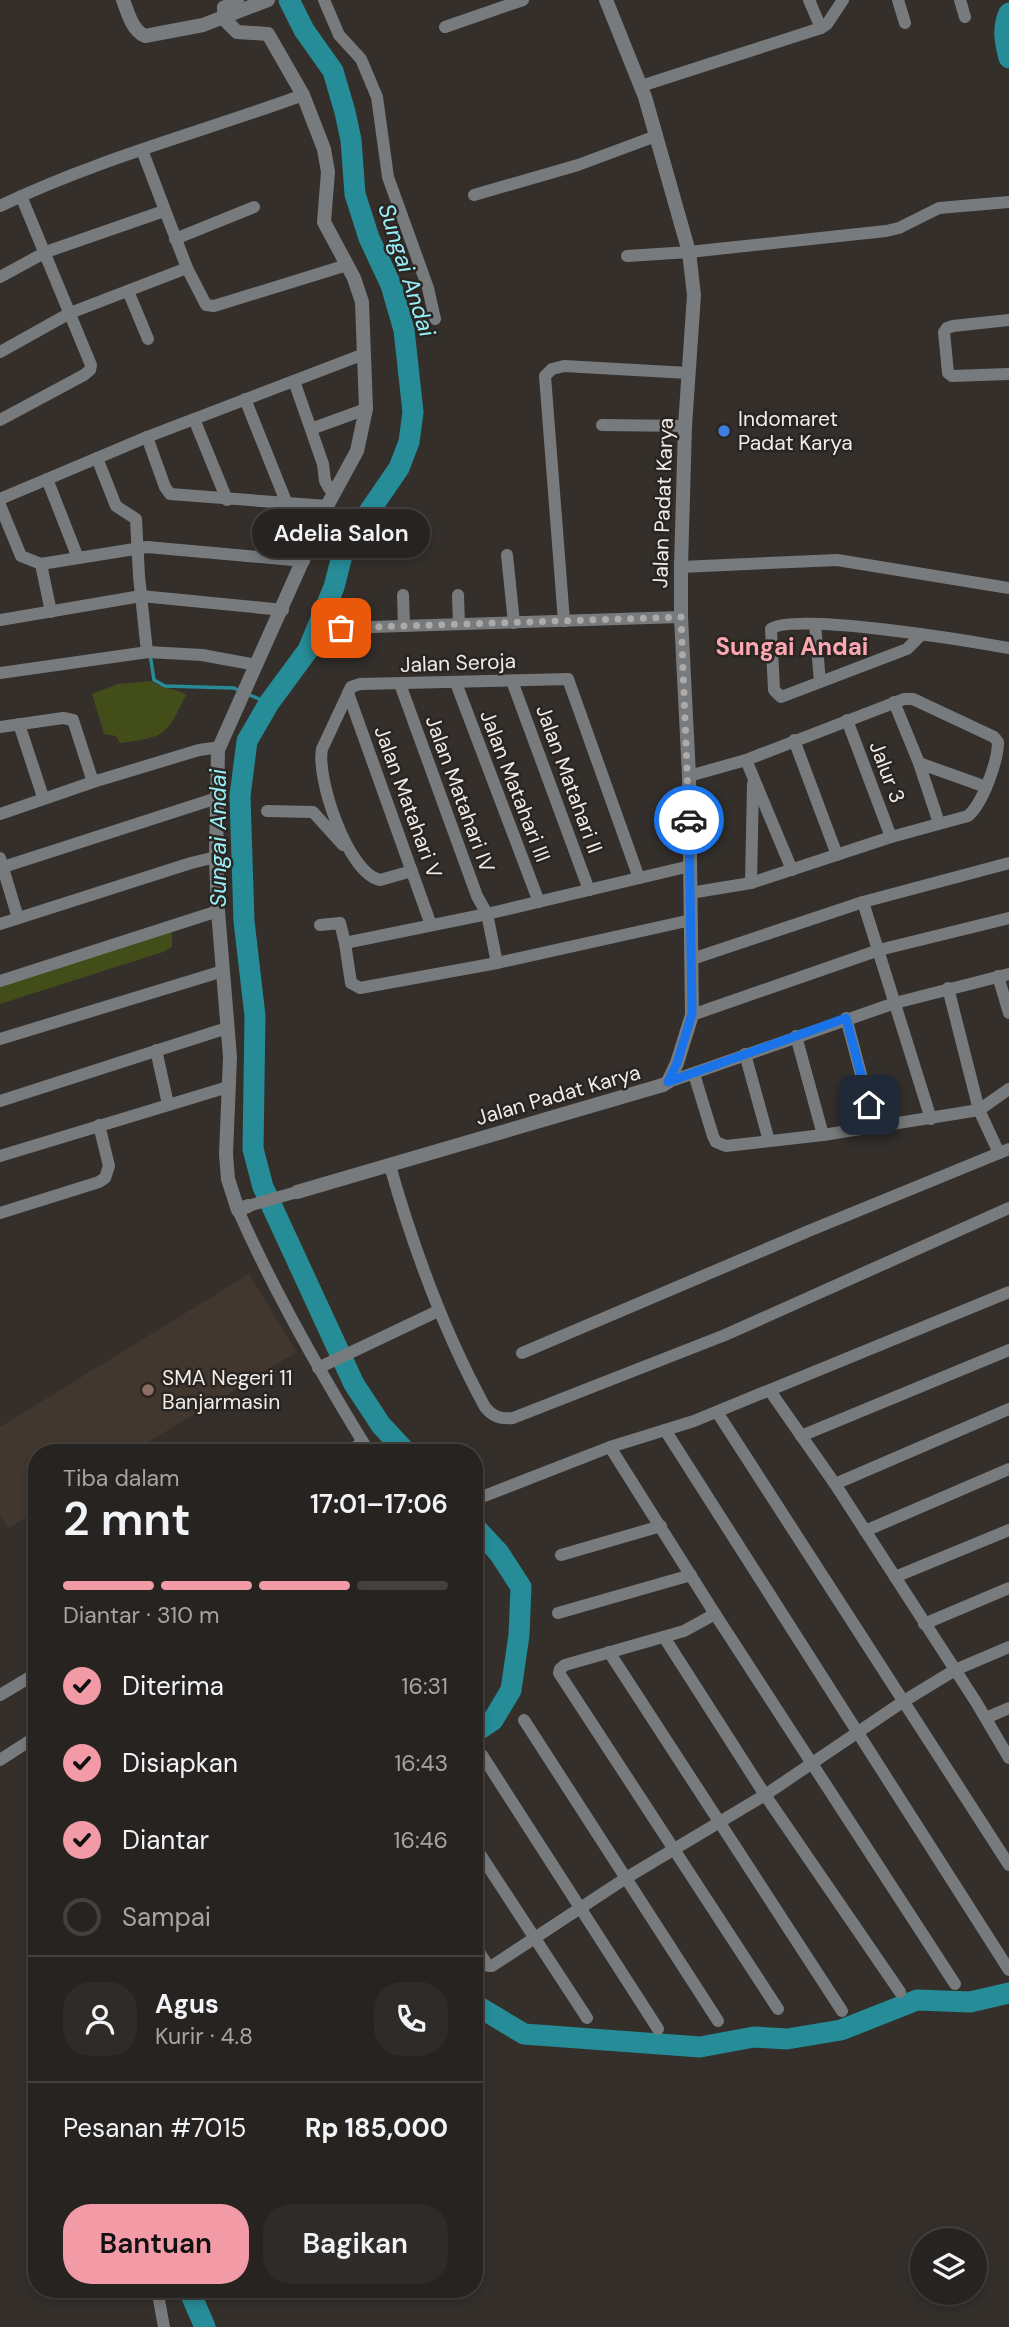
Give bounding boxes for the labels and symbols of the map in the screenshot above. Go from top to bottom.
water label: Sungai Andai [371,200,443,341]
place label: Indomaret Padat Karya [738,405,853,457]
street label: Jalan Padat Karya [646,417,680,589]
marker: Indomaret Padat Karya [716,423,732,439]
callout: Adelia Salon [252,509,430,558]
pin [311,598,371,658]
district label: Sungai Andai [716,631,868,662]
street label: Jalan Seroja [399,647,517,679]
street label: Jalan Matahari II [529,701,609,857]
street label: Jalan Matahari III [473,706,557,866]
street label: Jalan Matahari IV [419,712,501,876]
street label: Jalan Matahari V [367,722,449,882]
street label: Jalur 3 [862,737,912,807]
water label: Sungai Andai [203,768,233,907]
courier [654,785,724,855]
street label: Jalan Padat Karya [472,1058,644,1132]
pin [839,1075,899,1135]
place label: SMA Negeri 11 Banjarmasin [162,1364,292,1416]
marker: SMA Negeri 11 Banjarmasin [140,1382,156,1398]

